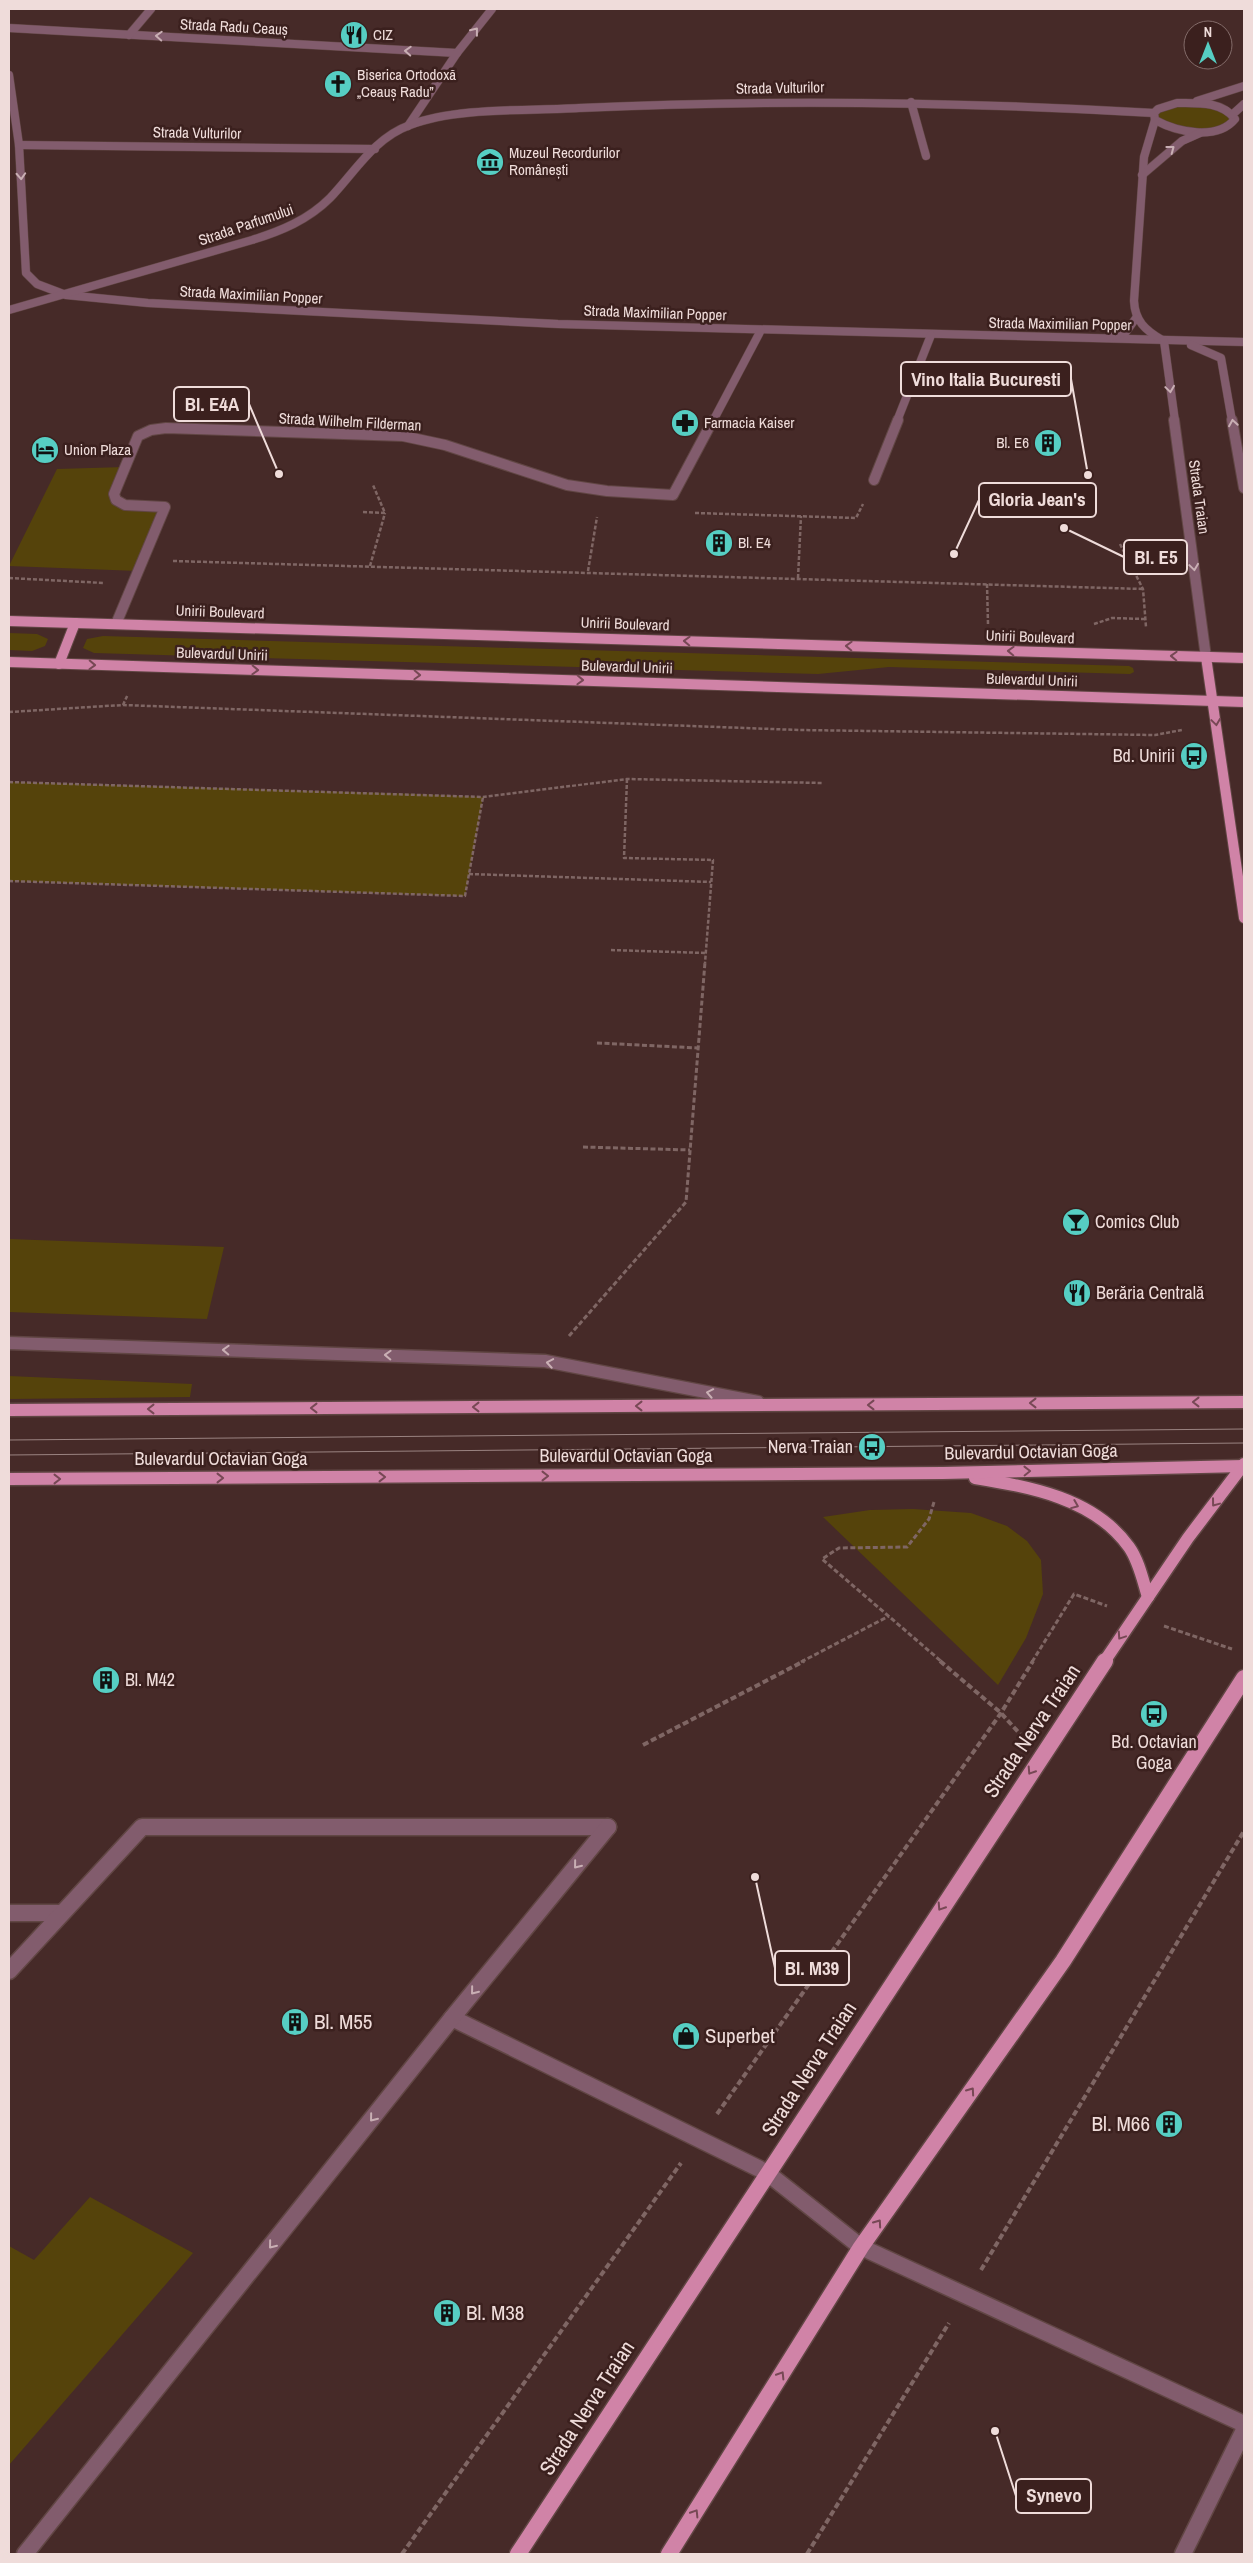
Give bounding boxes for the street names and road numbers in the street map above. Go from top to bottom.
street label: Strada Radu Ceauș [180,13,289,40]
street label: Strada Vulturilor [736,76,824,99]
street label: Strada Vulturilor [153,121,241,144]
street label: Strada Parfumului [196,198,296,251]
street label: Strada Maximilian Popper [179,280,323,309]
street label: Strada Maximilian Popper [583,300,727,325]
street label: Strada Maximilian Popper [988,312,1132,335]
street label: Strada Wilhelm Filderman [278,407,422,436]
street label: Strada Traian [1184,459,1215,535]
street label: Unirii Boulevard [175,599,265,624]
street label: Unirii Boulevard [580,611,670,636]
street label: Unirii Boulevard [985,624,1075,649]
street label: Bulevardul Unirii [176,641,268,666]
street label: Bulevardul Unirii [581,654,673,679]
street label: Bulevardul Unirii [986,667,1078,692]
street label: Bulevardul Octavian Goga [944,1437,1118,1466]
street label: Bulevardul Octavian Goga [539,1443,713,1468]
street label: Bulevardul Octavian Goga [134,1446,308,1471]
street label: Strada Nerva Traian [976,1658,1087,1803]
street label: Strada Nerva Traian [754,1996,863,2142]
street label: Strada Nerva Traian [532,2335,641,2481]

